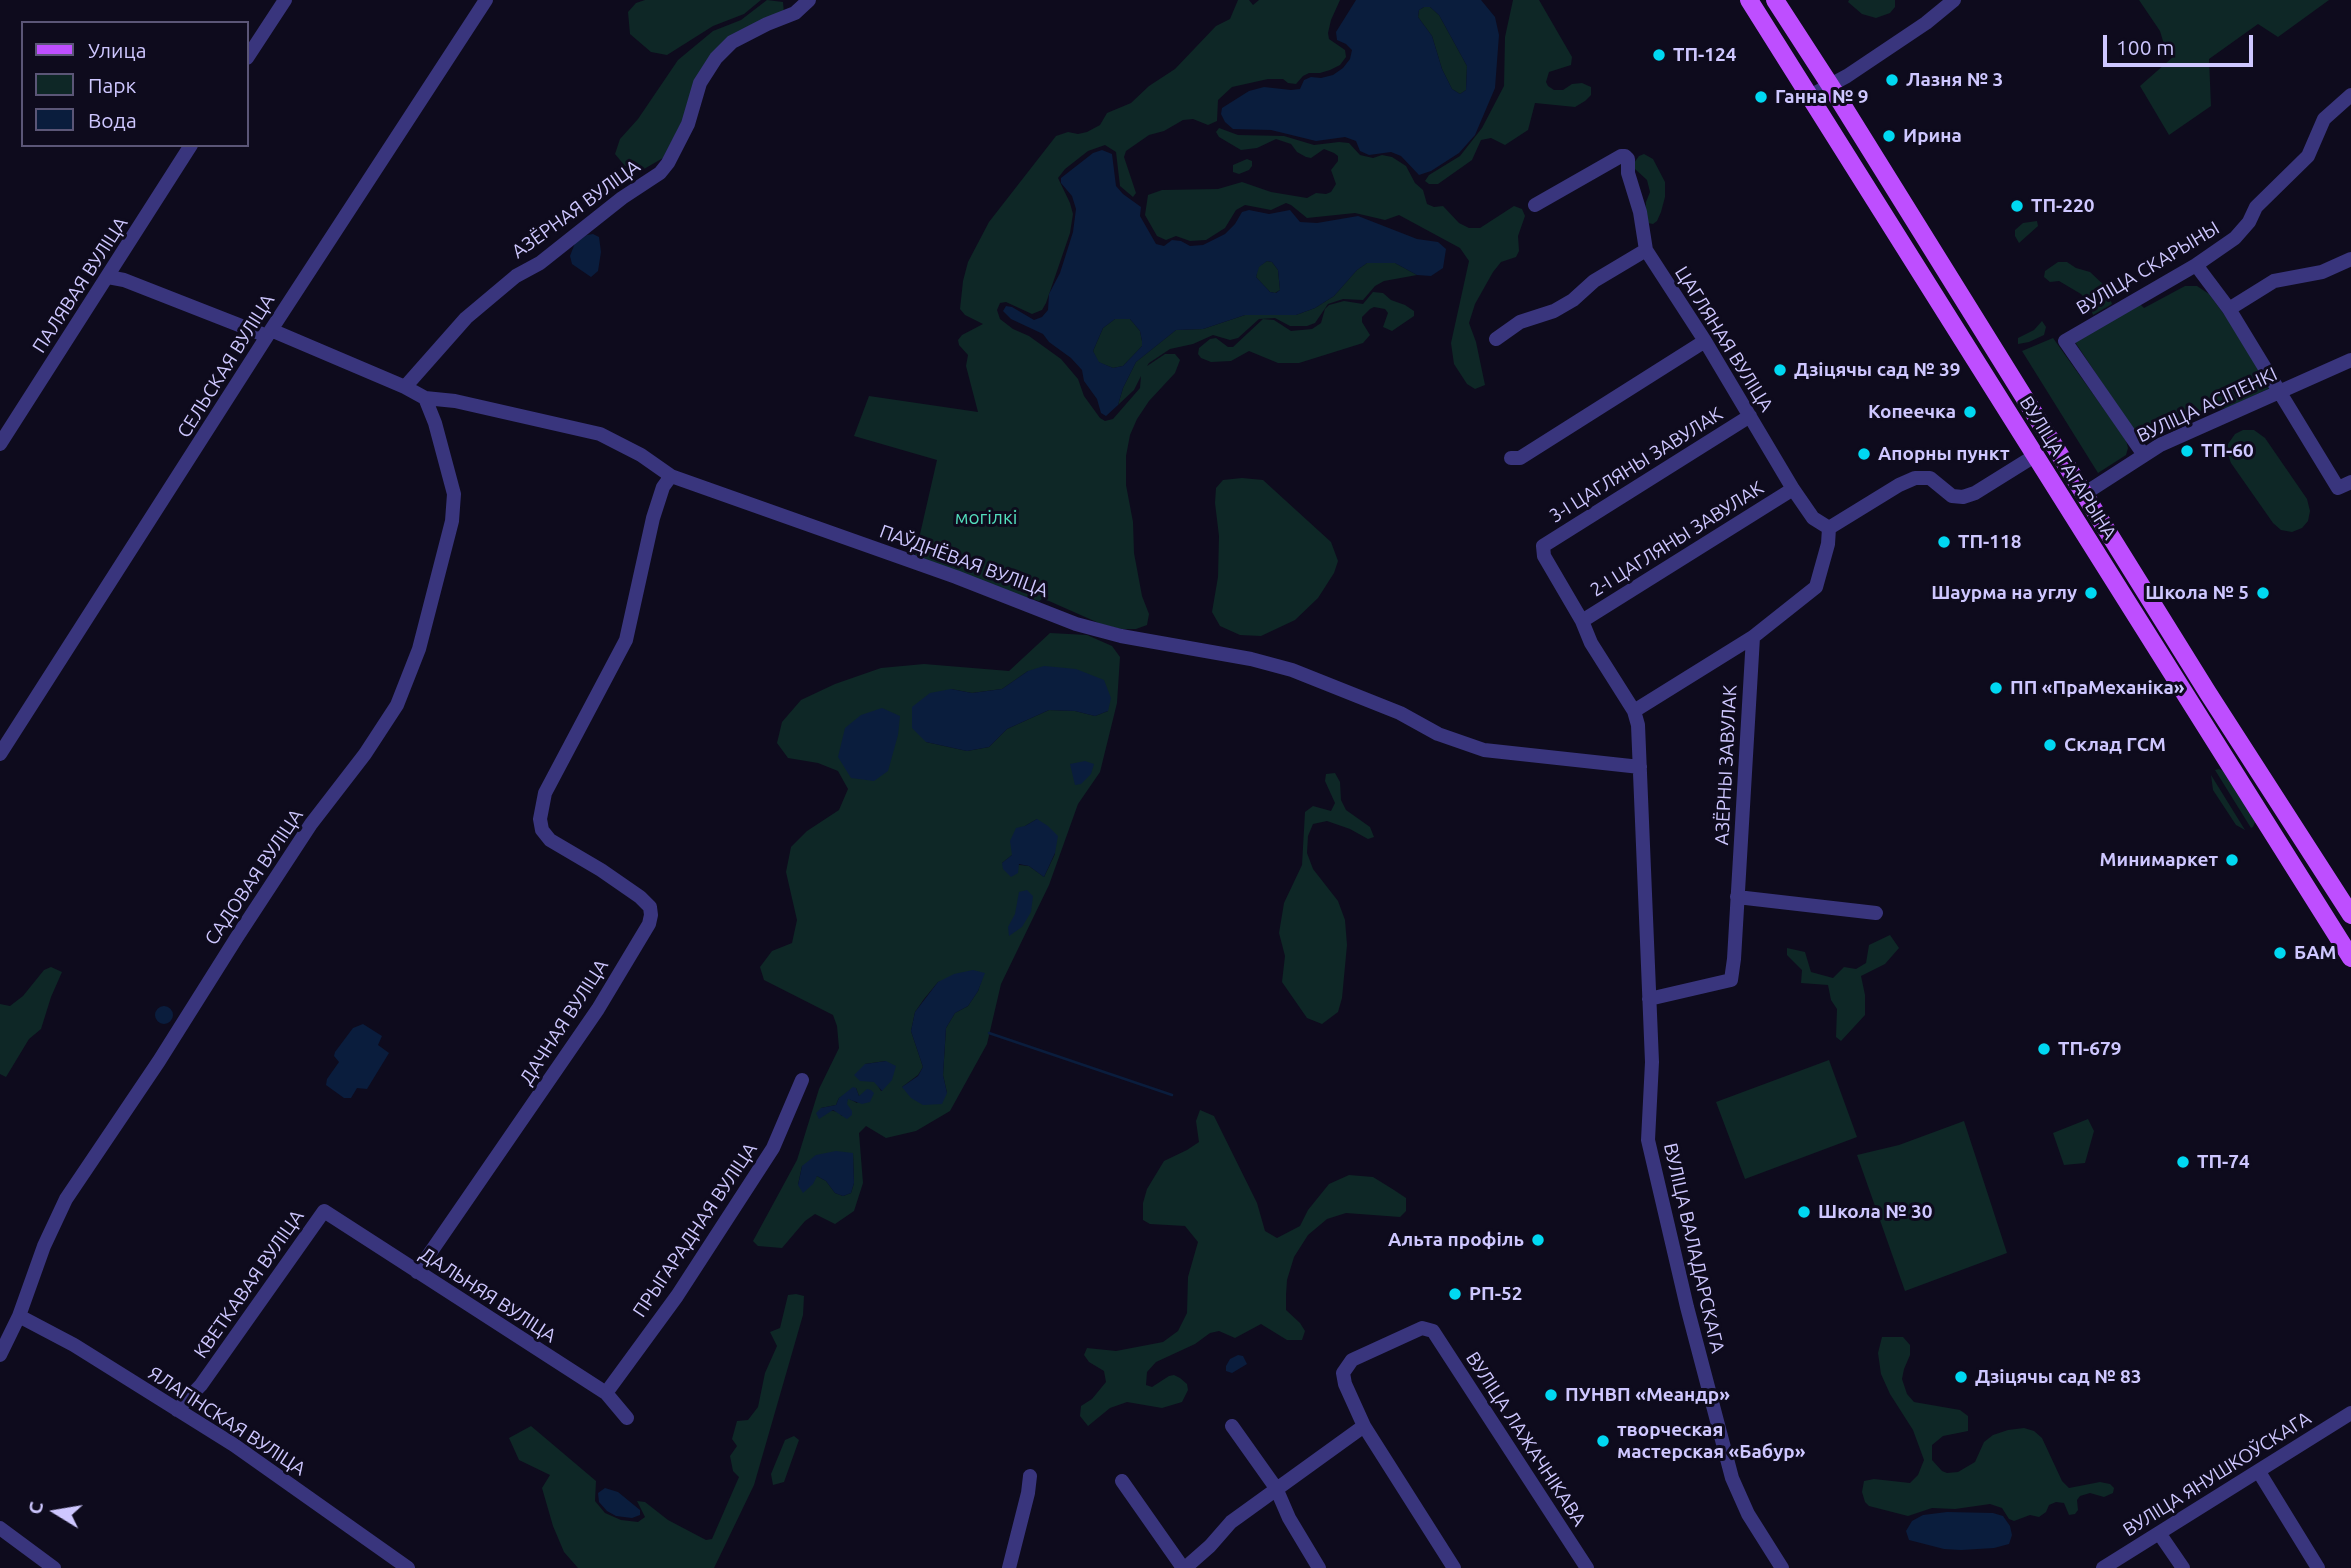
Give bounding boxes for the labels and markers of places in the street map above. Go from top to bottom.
place label: ТП-124 [1673,44,1736,66]
marker: ТП-124 [1651,47,1667,63]
place label: Лазня № 3 [1906,69,2003,91]
marker: Лазня № 3 [1884,72,1900,88]
place label: Ганна № 9 [1775,86,1868,108]
marker: Ганна № 9 [1753,89,1769,105]
place label: Ирина [1903,125,1962,147]
marker: Ирина [1881,128,1897,144]
place label: ТП-220 [2031,195,2094,217]
marker: ТП-220 [2009,198,2025,214]
place label: Дзіцячы сад № 39 [1794,359,1960,381]
marker: Дзіцячы сад № 39 [1772,362,1788,378]
place label: Копеечка [1868,401,1956,423]
marker: Копеечка [1962,404,1978,420]
place label: ТП-60 [2201,440,2254,462]
place label: Апорны пункт [1878,443,2010,465]
marker: ТП-60 [2179,443,2195,459]
marker: Апорны пункт [1856,446,1872,462]
place label: ТП-118 [1958,531,2021,553]
marker: ТП-118 [1936,534,1952,550]
place label: Шаурма на углу [1931,582,2077,604]
place label: Школа № 5 [2145,582,2249,604]
marker: Шаурма на углу [2083,585,2099,601]
marker: Школа № 5 [2255,585,2271,601]
place label: ПП «ПраМеханіка» [2010,677,2184,699]
marker: ПП «ПраМеханіка» [1988,680,2004,696]
place label: Склад ГСМ [2064,734,2166,756]
marker: Склад ГСМ [2042,737,2058,753]
place label: Минимаркет [2100,849,2218,871]
marker: Минимаркет [2224,852,2240,868]
place label: БАМ [2294,942,2336,964]
marker: БАМ [2272,945,2288,961]
place label: ТП-679 [2058,1038,2121,1060]
marker: ТП-679 [2036,1041,2052,1057]
place label: ТП-74 [2197,1151,2250,1173]
marker: ТП-74 [2175,1154,2191,1170]
place label: Школа № 30 [1818,1201,1932,1223]
marker: Школа № 30 [1796,1204,1812,1220]
place label: Альта профіль [1388,1229,1524,1251]
marker: Альта профіль [1530,1232,1546,1248]
place label: РП-52 [1469,1283,1522,1305]
marker: РП-52 [1447,1286,1463,1302]
place label: Дзіцячы сад № 83 [1975,1366,2141,1388]
marker: Дзіцячы сад № 83 [1953,1369,1969,1385]
place label: ПУНВП «Меандр» [1565,1384,1730,1406]
marker: ПУНВП «Меандр» [1543,1387,1559,1403]
place label: творческая мастерская «Бабур» [1617,1419,1805,1463]
marker: творческая мастерская «Бабур» [1595,1433,1611,1449]

